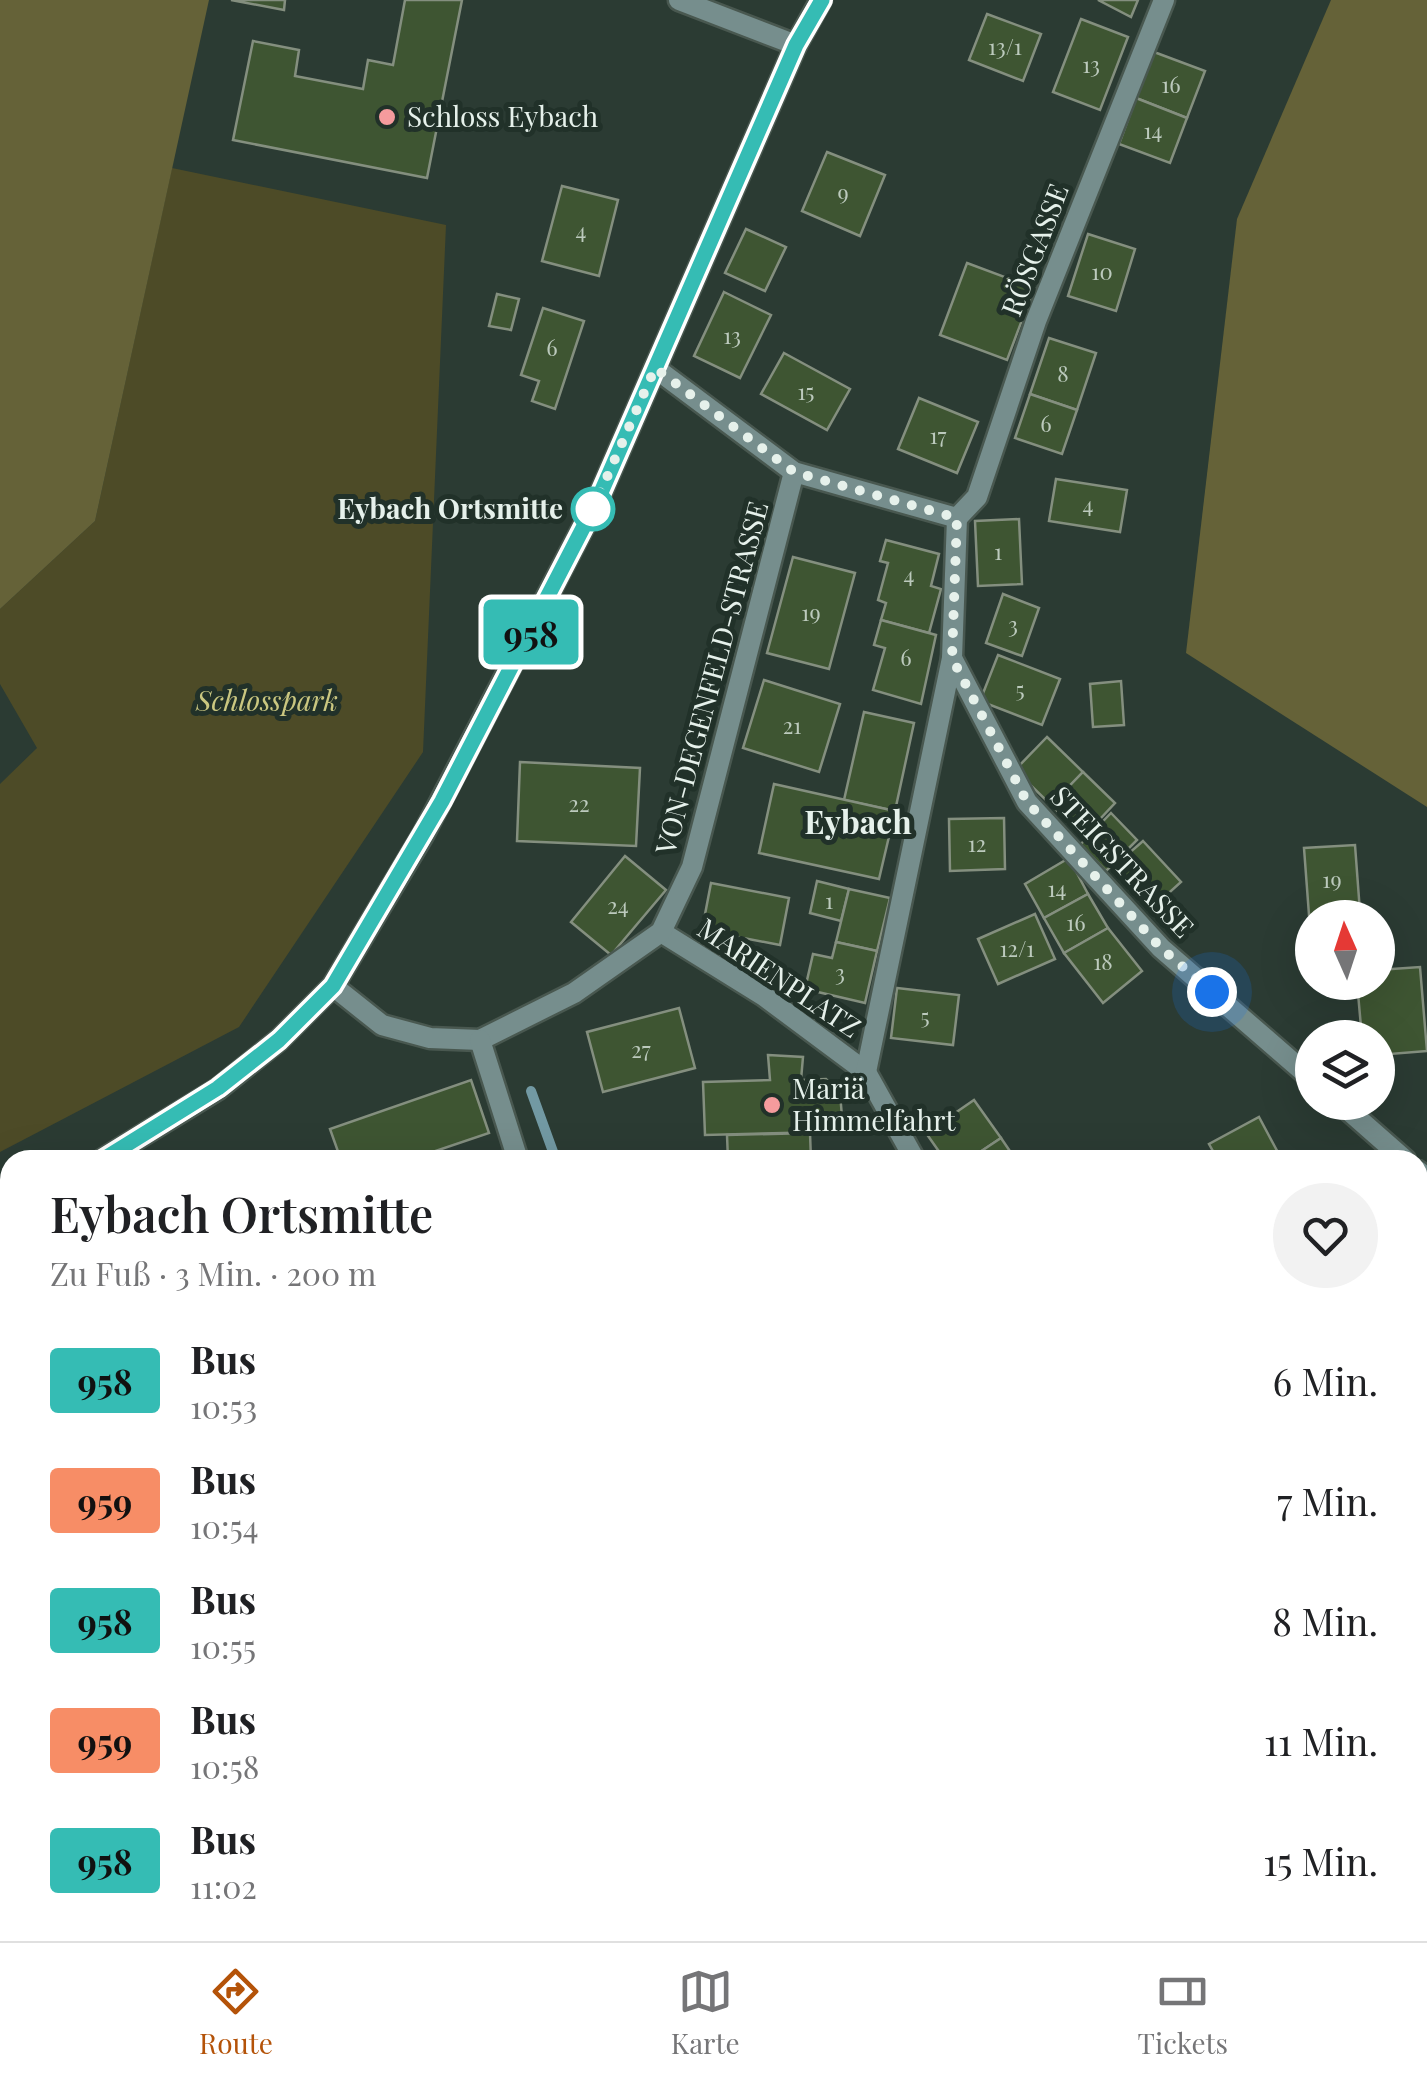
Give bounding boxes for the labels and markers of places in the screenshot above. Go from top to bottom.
place label: Schloss Eybach [407,97,599,134]
marker: Schloss Eybach [376,106,398,128]
marker: Eybach Ortsmitte [572,488,614,530]
place label: Eybach Ortsmitte [337,489,563,526]
place label: Mariä Himmelfahrt [792,1069,956,1138]
marker: Mariä Himmelfahrt [761,1094,783,1116]

